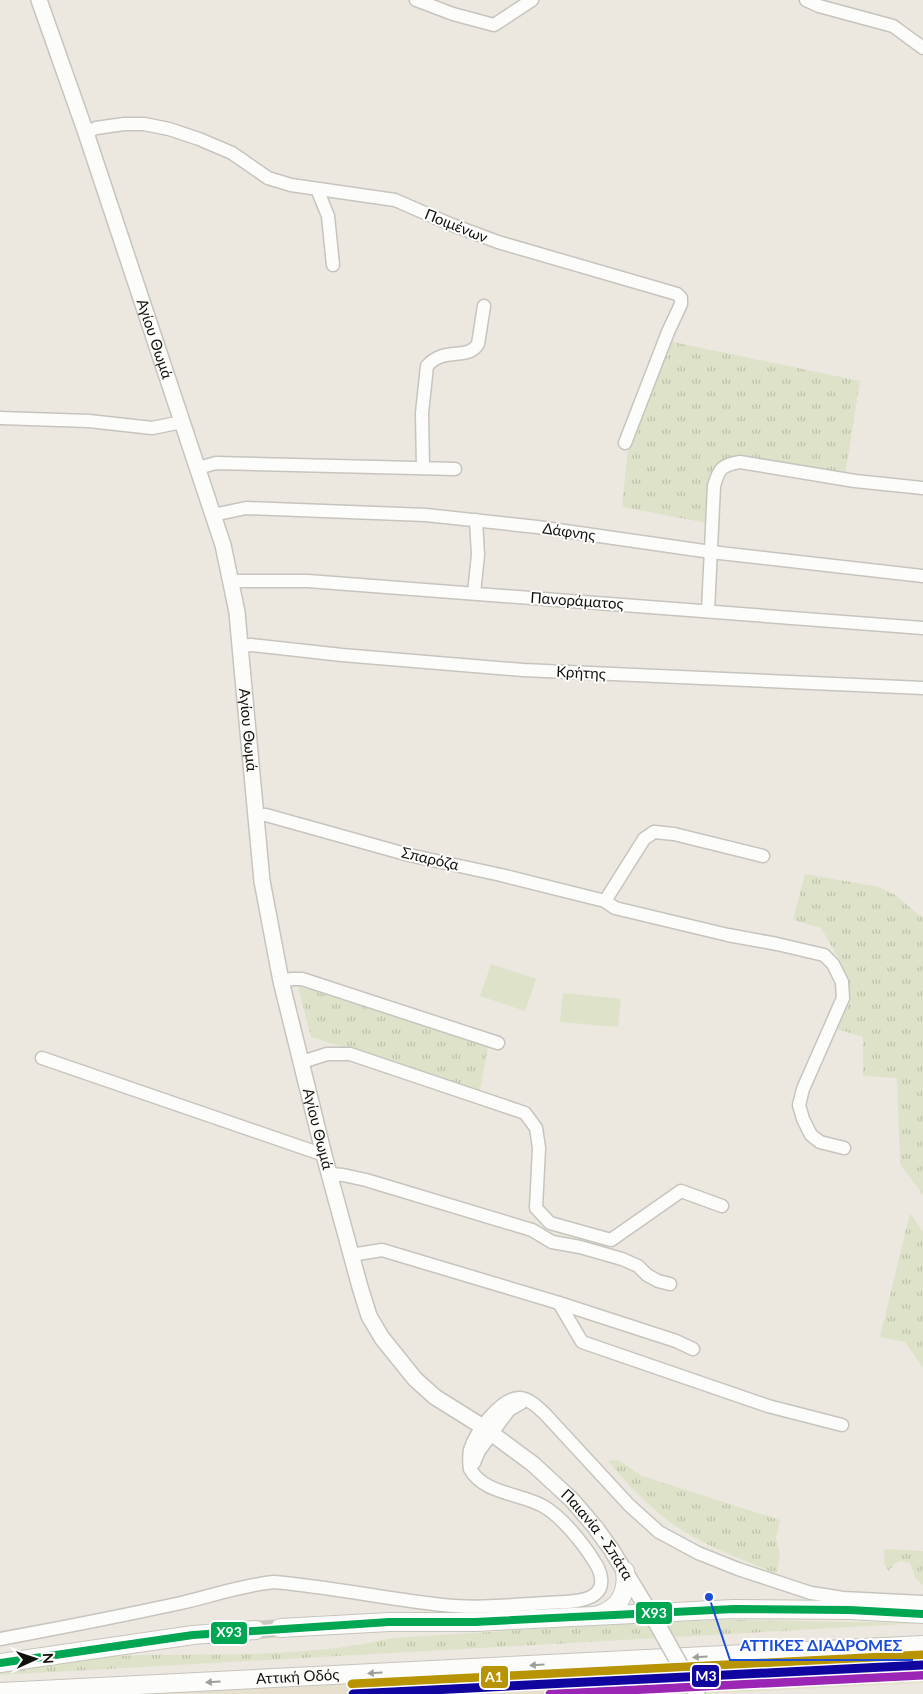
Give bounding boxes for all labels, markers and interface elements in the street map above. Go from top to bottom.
street label: Ποιμένων [422,204,491,246]
street label: Αγίου Θωμά [134,296,177,381]
street label: Δάφνης [542,518,597,544]
street label: Πανοράματος [530,588,624,612]
street label: Κρήτης [556,662,606,682]
street label: Αγίου Θωμά [236,687,262,772]
street label: Σπαρόζα [400,843,461,873]
street label: Αγίου Θωμά [300,1086,338,1171]
street label: Παιανία - Σπάτα [558,1485,638,1583]
line badge: X93 [635,1601,673,1625]
text: X93 [641,1604,667,1621]
line badge: X93 [210,1621,248,1645]
text: X93 [216,1623,242,1640]
callout: ΑΤΤΙΚΕΣ ΔΙΑΔΡΟΜΕΣ [730,1629,913,1660]
north arrow [10,1634,60,1684]
text: ΑΤΤΙΚΕΣ ΔΙΑΔΡΟΜΕΣ [739,1635,902,1654]
text: N [40,1652,57,1664]
one-way arrow [691,1653,707,1661]
one-way arrow [529,1661,545,1669]
line badge: Μ3 [691,1664,720,1688]
street label: Αττική Οδός [256,1665,340,1687]
line badge: A1 [480,1665,509,1689]
text: Μ3 [695,1667,717,1684]
text: A1 [484,1668,503,1685]
one-way arrow [367,1670,383,1678]
one-way arrow [204,1678,220,1686]

